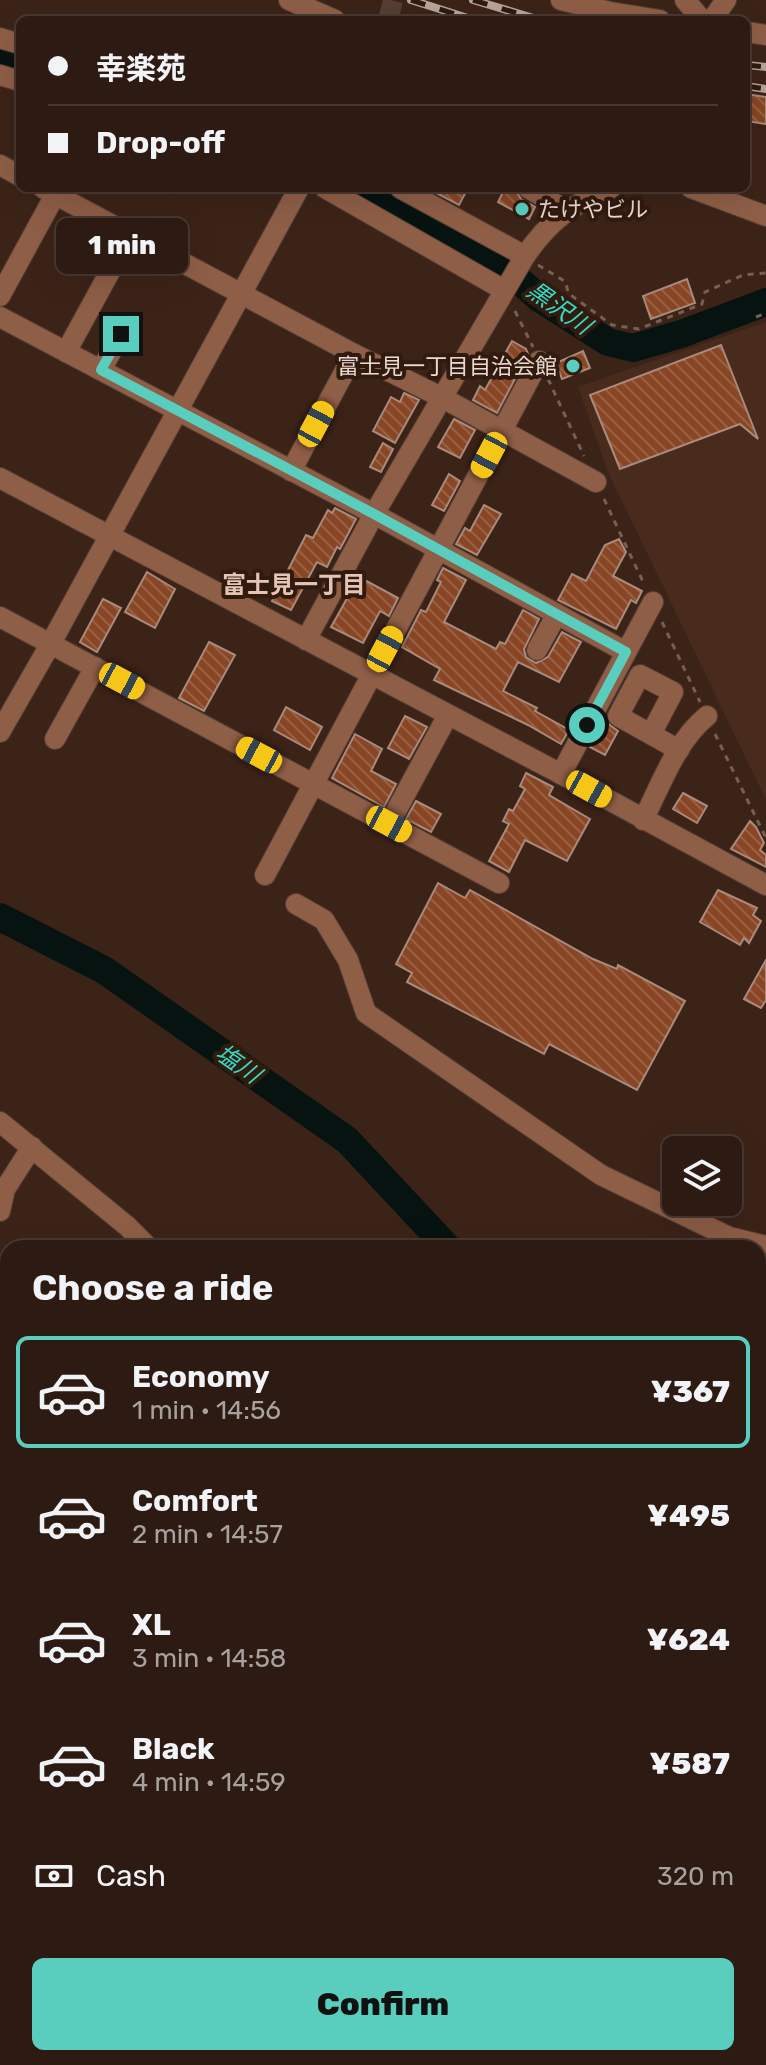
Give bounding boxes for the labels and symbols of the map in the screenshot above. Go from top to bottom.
place label: たけやビル [538,196,648,223]
marker: たけやビル [513,200,531,218]
callout: 1 min [55,218,187,274]
water label: 黒沢川 [521,276,599,342]
route end [103,316,139,352]
place label: 富士見一丁目自治会館 [337,353,557,380]
marker: 富士見一丁目自治会館 [564,357,582,375]
car [294,397,338,451]
car [467,428,511,482]
district label: 富士見一丁目 [222,571,366,599]
car [363,622,407,676]
car [95,659,149,703]
route start [569,707,605,743]
car [232,733,286,777]
car [562,767,616,811]
car [362,802,416,846]
water label: 塩川 [210,1039,268,1091]

